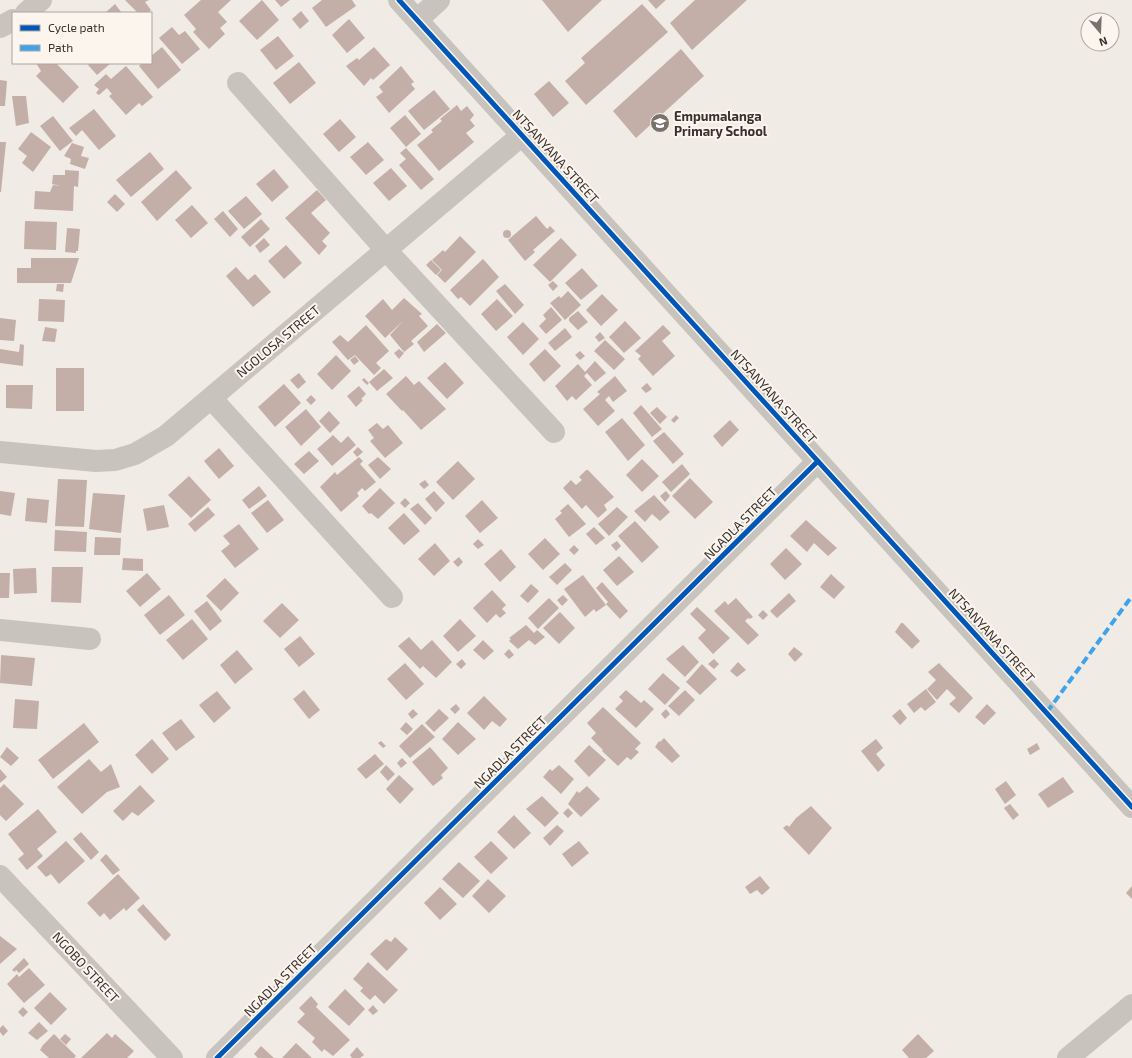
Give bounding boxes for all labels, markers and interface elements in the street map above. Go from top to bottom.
legend [12,12,152,64]
north arrow [1080,12,1120,52]
text: Cycle path [48,20,105,34]
text: N [1097,34,1109,49]
text: Path [48,40,73,54]
street label: NTSANYANA STREET [510,106,603,207]
place label: Empumalanga Primary School [674,108,768,139]
school or university icon: Empumalanga Primary School [649,112,671,134]
street label: NGOLOSA STREET [233,301,323,381]
street label: NTSANYANA STREET [728,346,821,447]
street label: NGADLA STREET [700,483,780,563]
street label: NTSANYANA STREET [946,585,1039,686]
street label: NGADLA STREET [470,712,550,792]
street label: NGOBO STREET [49,928,123,1006]
street label: NGADLA STREET [240,940,320,1020]

